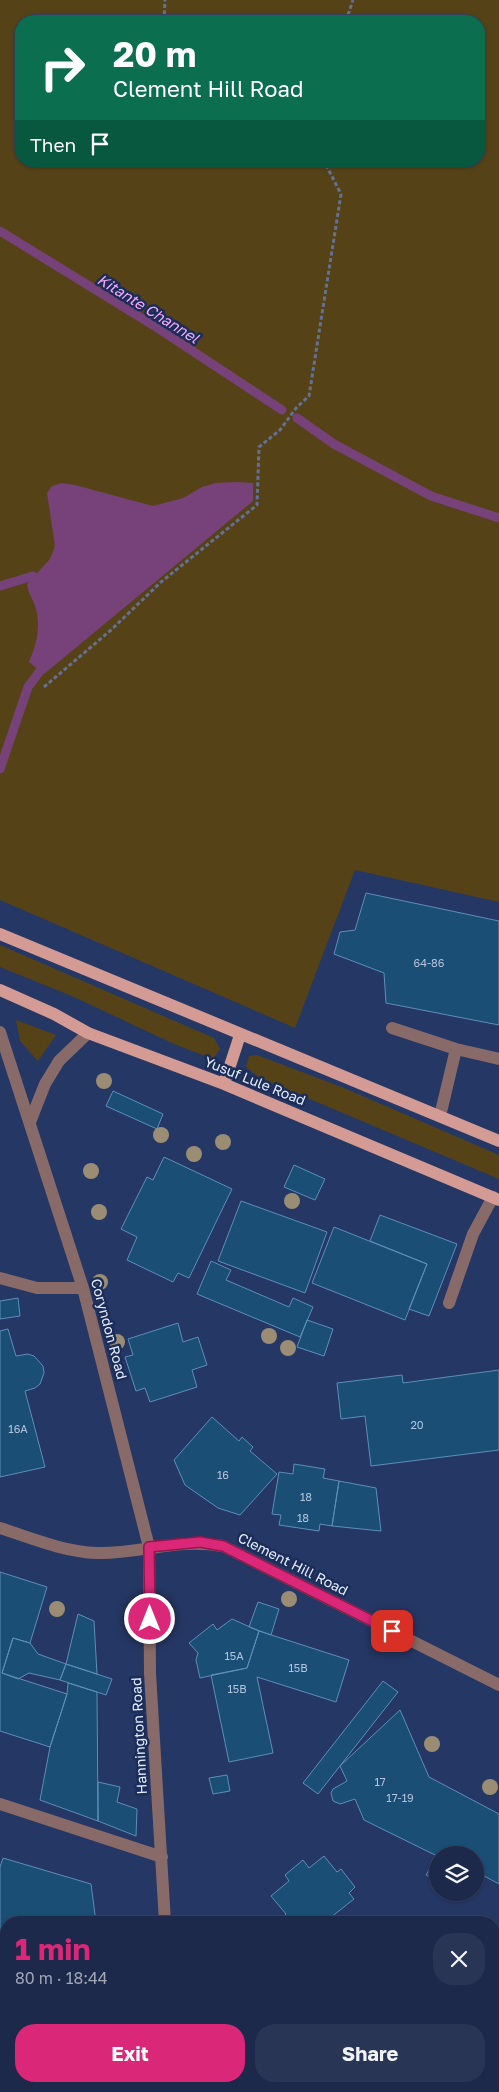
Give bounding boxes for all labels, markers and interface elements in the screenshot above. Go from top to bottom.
text: 20 m [113,33,196,75]
icon: right [30,35,95,100]
text: Clement Hill Road [113,75,303,102]
icon: arrive [86,130,114,158]
text: Then [30,133,76,156]
water label: Kitante Channel [94,270,204,347]
house number: 64-86 [414,956,445,969]
street label: Yusuf Lule Road [202,1053,308,1109]
street label: Coryndon Road [88,1277,131,1381]
house number: 20 [410,1418,424,1431]
house number: 16A [8,1422,28,1435]
house number: 16 [217,1468,229,1481]
house number: 18 [300,1490,312,1503]
house number: 18 [297,1511,309,1524]
street label: Clement Hill Road [235,1528,351,1599]
position arrow [123,1592,175,1644]
pin [371,1610,413,1652]
icon: arrive [378,1617,406,1645]
house number: 15A [224,1649,244,1662]
house number: 15B [288,1661,308,1674]
street label: Hannington Road [127,1677,150,1795]
house number: 15B [227,1682,247,1695]
house number: 17 [374,1775,386,1788]
house number: 17-19 [386,1791,414,1804]
map controls [429,1846,484,1901]
button: layers [429,1846,484,1901]
text: 1 min [15,1931,91,1967]
button: close [433,1933,485,1985]
text: 80 m · 18:44 [15,1968,107,1988]
button: Exit [15,2024,245,2082]
button: Share [255,2024,485,2082]

